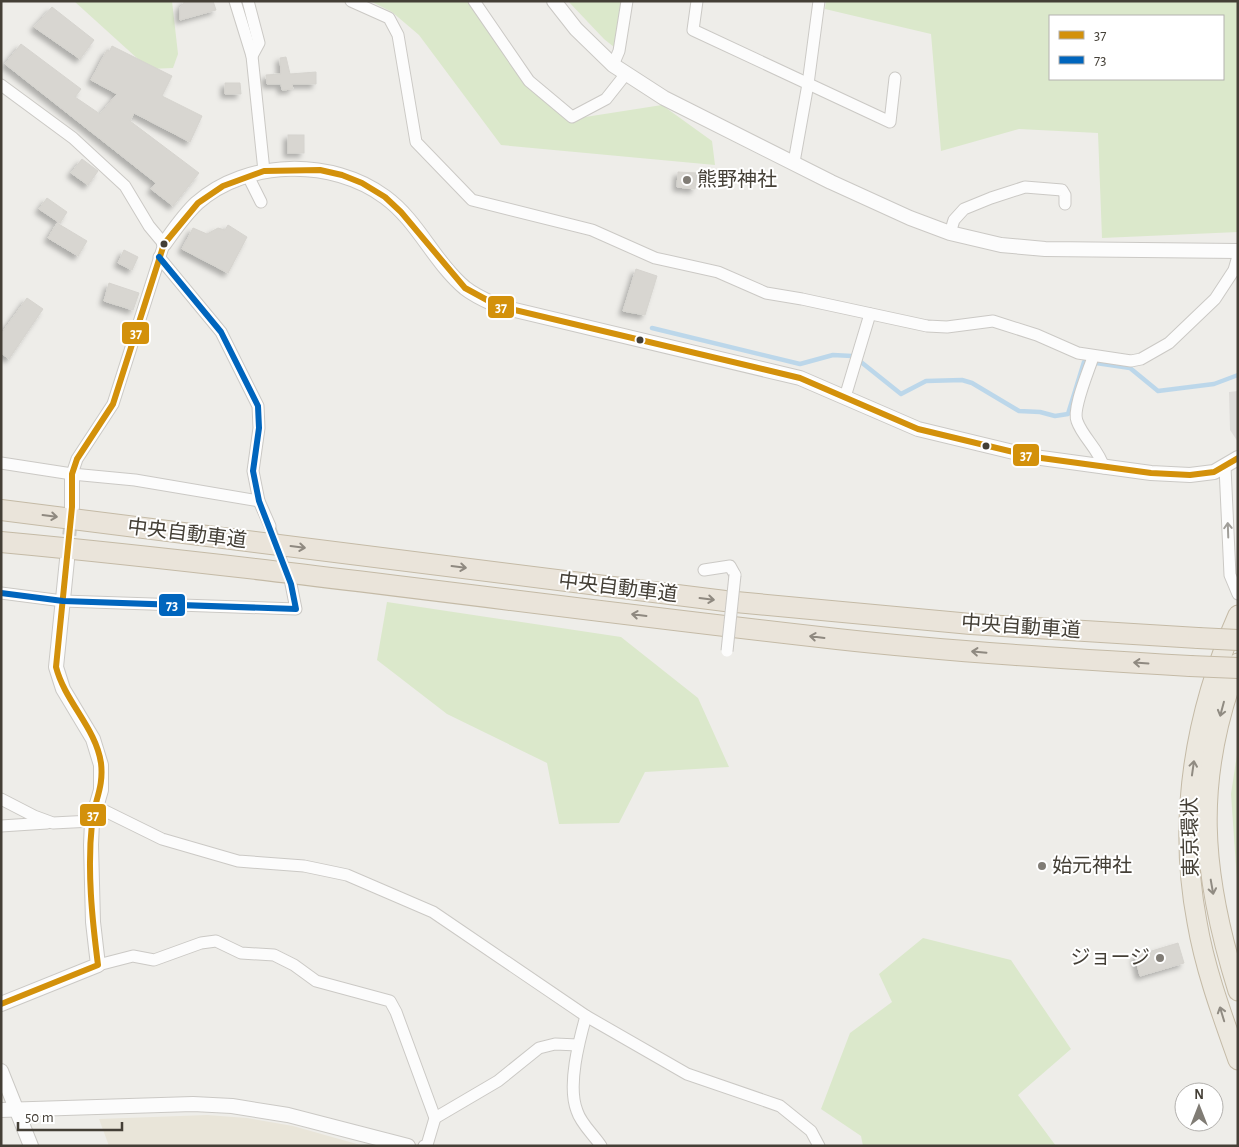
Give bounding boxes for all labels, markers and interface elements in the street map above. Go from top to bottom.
legend [1049,15,1224,80]
text: 37 [1094,28,1106,43]
text: 73 [1094,53,1106,68]
place label: 熊野神社 [697,169,777,190]
marker: 熊野神社 [681,174,693,186]
unlabelled marker [159,239,169,249]
line badge: 37 [487,295,515,319]
text: 37 [495,301,507,315]
line badge: 37 [121,321,150,345]
text: 37 [130,327,142,341]
unlabelled marker [635,335,645,345]
unlabelled marker [981,441,991,451]
line badge: 37 [1012,443,1040,467]
text: 37 [1020,449,1032,463]
one-way arrow [41,512,57,522]
street label: 中央自動車道 [126,516,248,551]
one-way arrow [1223,522,1233,538]
one-way arrow [289,542,305,552]
one-way arrow [451,562,467,572]
street label: 中央自動車道 [557,570,679,605]
line badge: 73 [158,593,186,617]
one-way arrow [699,594,715,604]
text: 73 [166,599,178,613]
one-way arrow [631,610,647,620]
street label: 中央自動車道 [960,612,1082,641]
one-way arrow [810,632,826,642]
one-way arrow [971,647,987,657]
one-way arrow [1134,658,1150,667]
one-way arrow [1217,700,1227,716]
one-way arrow [1188,760,1198,776]
street label: 東京環状 [1178,797,1202,877]
line badge: 37 [79,803,107,827]
text: 37 [87,809,99,823]
place label: 始元神社 [1052,855,1132,876]
marker: 始元神社 [1036,860,1048,872]
one-way arrow [1208,879,1218,895]
place label: ジョージ [1070,948,1150,968]
marker: ジョージ [1154,952,1166,964]
one-way arrow [1217,1006,1227,1022]
north arrow [1174,1082,1224,1132]
text: N [1194,1088,1204,1102]
scale bar [18,1100,121,1132]
text: 50 m [25,1110,54,1125]

